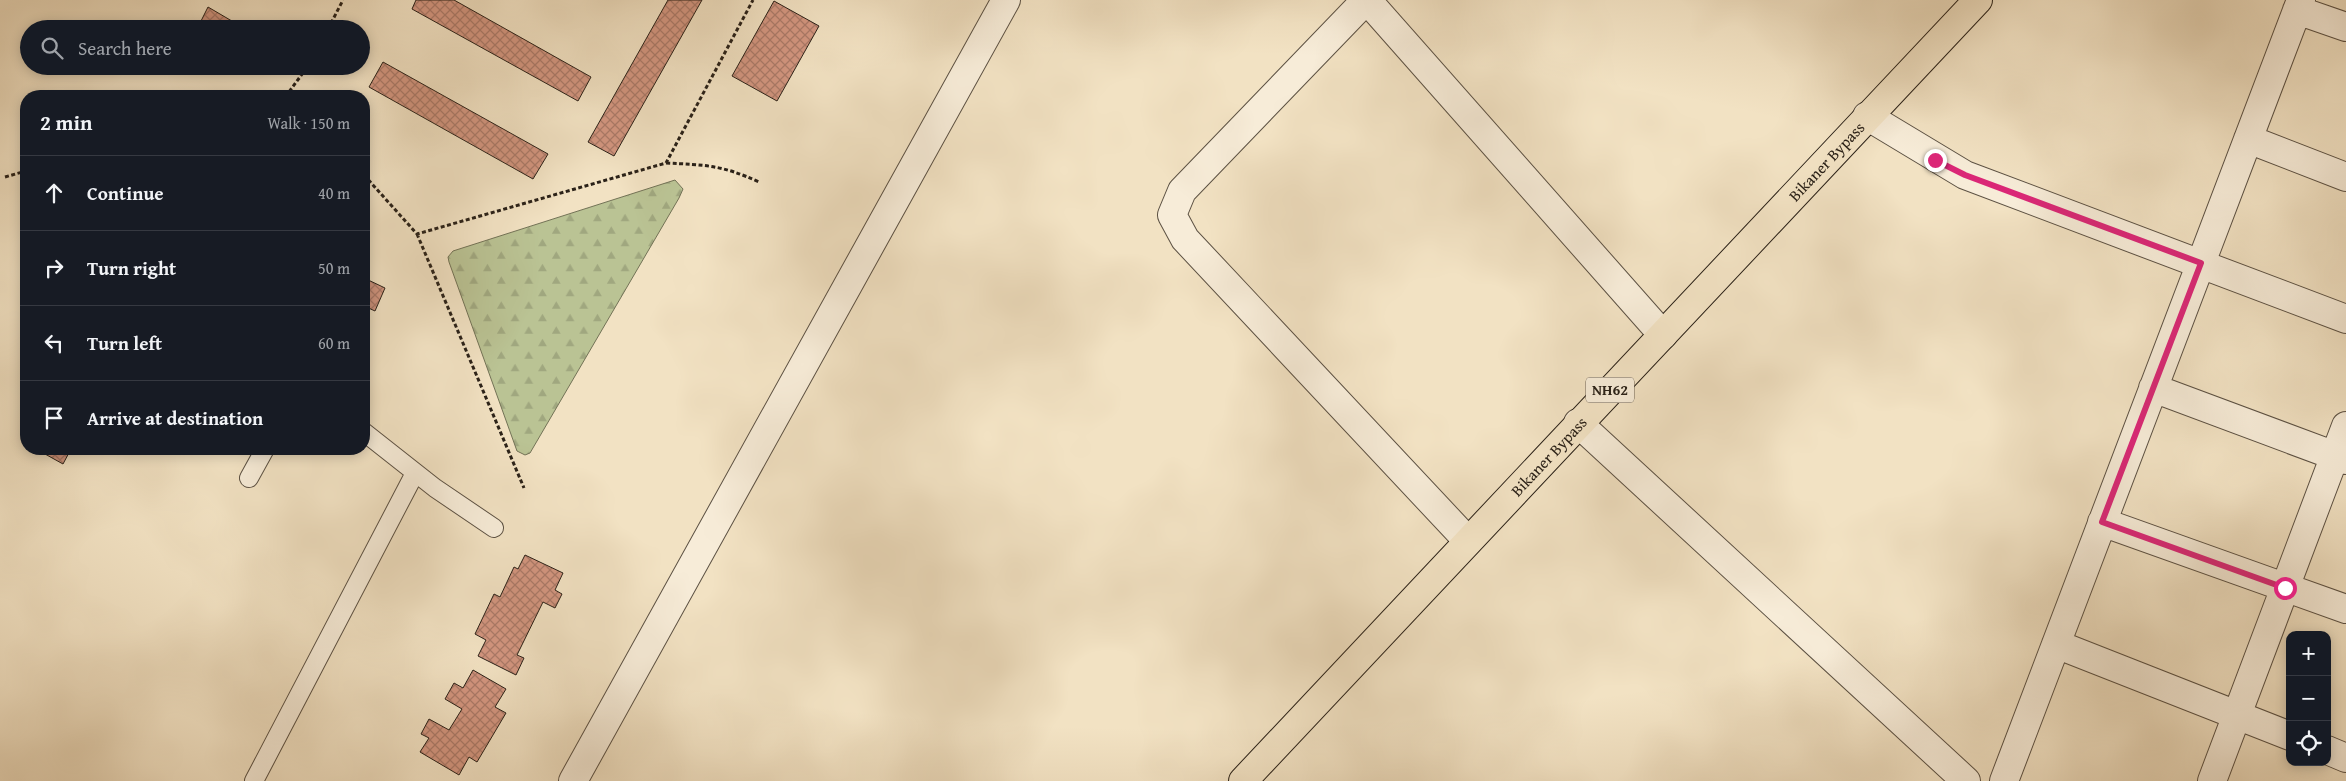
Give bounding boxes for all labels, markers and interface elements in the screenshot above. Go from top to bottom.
search box [20,20,370,75]
icon: search [38,34,66,62]
text: Search here [78,34,172,62]
text: 2 min [40,107,92,138]
text: Walk · 150 m [267,111,350,135]
street label: Bikaner Bypass [1783,116,1870,207]
route end [1924,149,1947,172]
icon: ahead [40,179,68,207]
text: Continue [87,179,164,207]
text: 40 m [318,181,350,205]
icon: right [40,254,68,282]
text: Turn right [87,254,176,282]
text: 50 m [318,256,350,280]
icon: left [40,329,68,357]
text: Turn left [87,329,162,357]
text: 60 m [318,331,350,355]
road number: NH62 [1586,378,1634,402]
icon: arrive [40,404,68,432]
text: Arrive at destination [87,404,263,432]
street label: Bikaner Bypass [1505,411,1592,502]
route start [2274,577,2297,600]
map controls [2286,631,2331,766]
button: + [2286,631,2331,676]
button: − [2286,676,2331,721]
button: locate [2286,721,2331,766]

